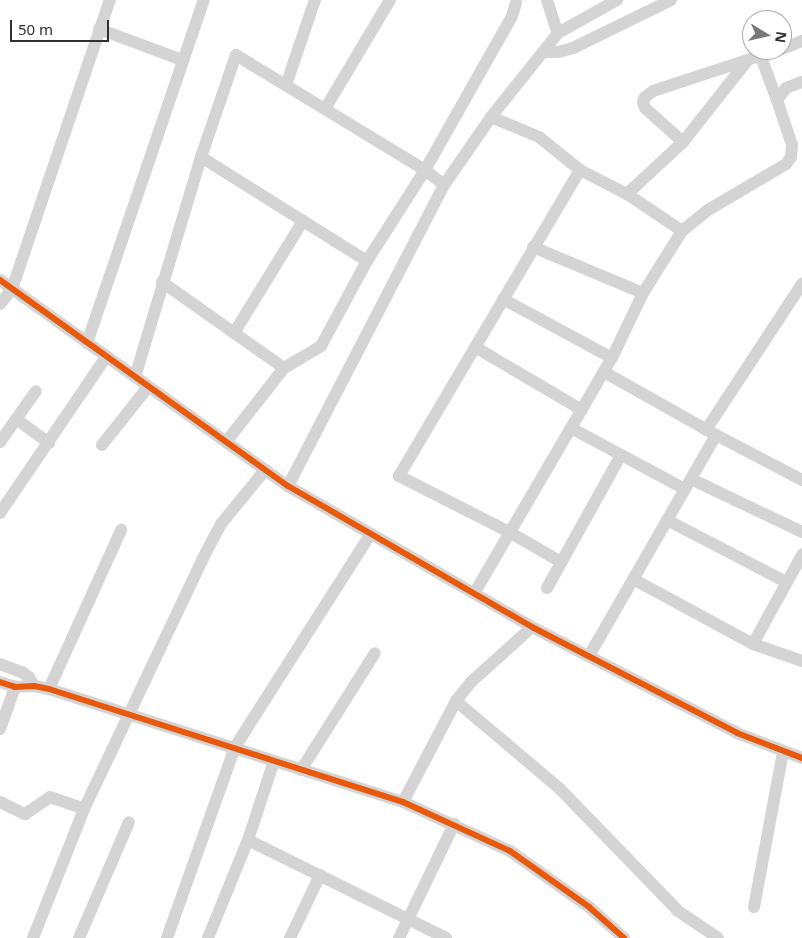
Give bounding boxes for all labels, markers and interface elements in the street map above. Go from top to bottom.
scale bar [12,10,111,42]
north arrow [742,10,792,60]
text: 50 m [18,19,53,39]
text: N [771,30,792,44]

